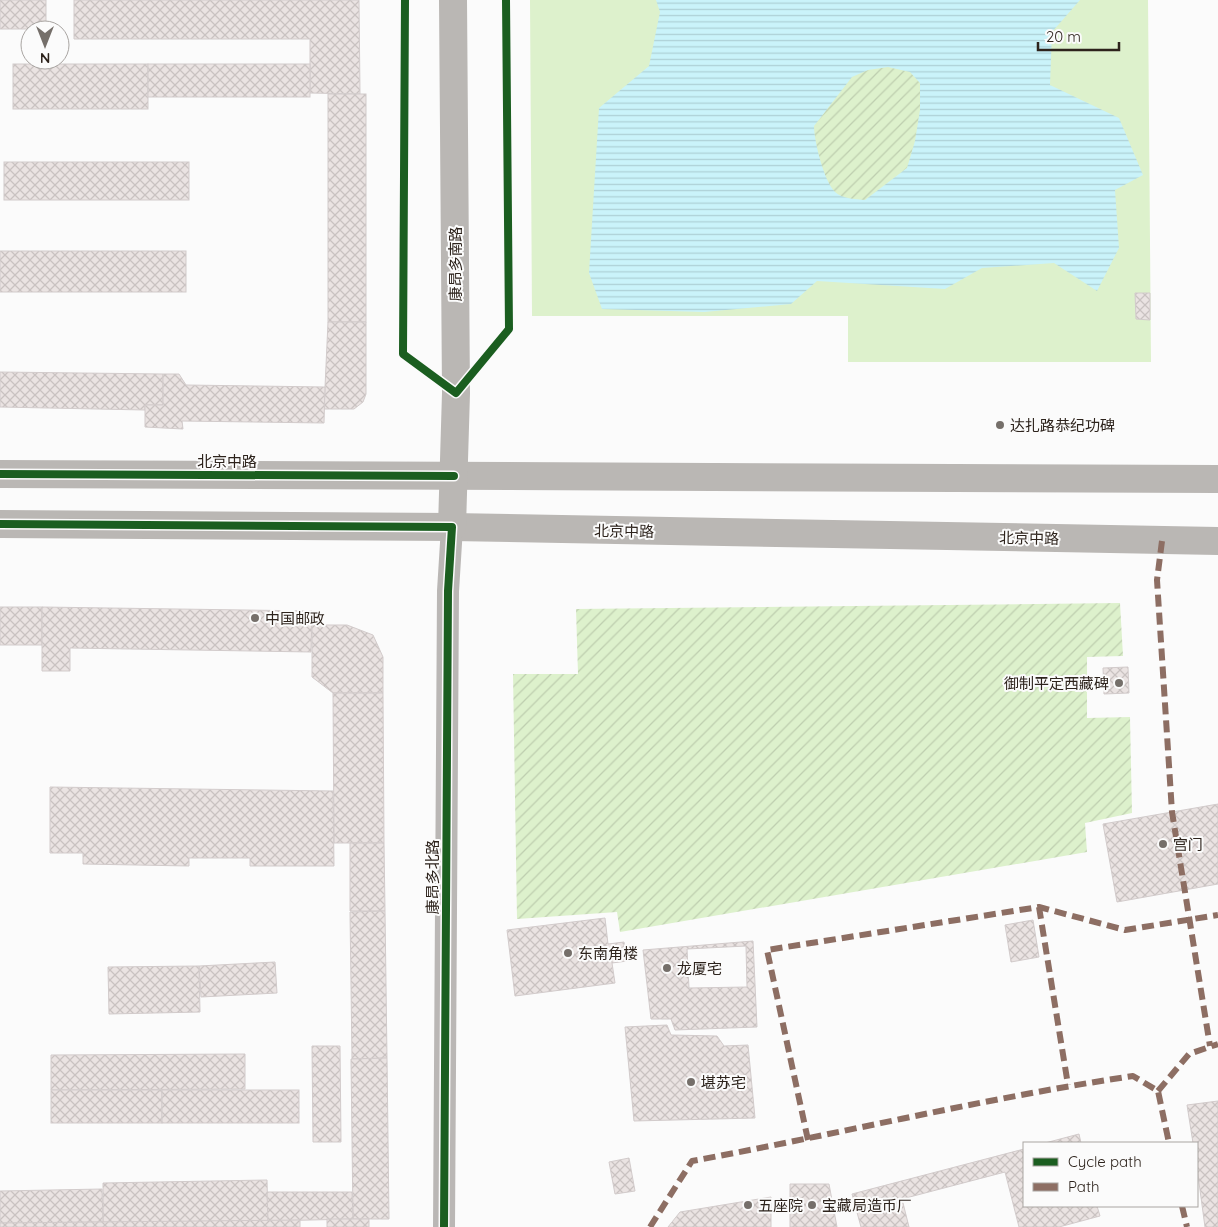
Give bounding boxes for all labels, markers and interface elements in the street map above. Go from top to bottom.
north arrow [20,20,70,70]
scale bar [1038,20,1119,52]
text: 20 m [1046,27,1081,46]
text: N [40,49,50,67]
street label: 康昂多南路 [446,226,465,302]
place label: 达扎路恭纪功碑 [1010,416,1115,435]
marker: 达扎路恭纪功碑 [994,419,1006,431]
street label: 北京中路 [197,452,257,471]
street label: 北京中路 [594,521,654,541]
street label: 北京中路 [999,528,1059,548]
place label: 中国邮政 [265,609,325,628]
marker: 中国邮政 [249,612,261,624]
place label: 御制平定西藏碑 [1004,674,1109,693]
marker: 御制平定西藏碑 [1113,677,1125,689]
place label: 宫门 [1173,835,1203,854]
marker: 宫门 [1157,838,1169,850]
street label: 康昂多北路 [423,839,442,915]
place label: 东南角楼 [578,944,638,963]
marker: 东南角楼 [562,947,574,959]
place label: 龙厦宅 [677,959,722,978]
marker: 龙厦宅 [661,962,673,974]
place label: 堪苏宅 [701,1073,746,1092]
marker: 堪苏宅 [685,1076,697,1088]
legend [1023,1142,1198,1207]
text: Cycle path [1068,1152,1142,1171]
text: Path [1068,1177,1100,1196]
place label: 五座院 [758,1196,803,1215]
place label: 宝藏局造币厂 [822,1196,912,1215]
marker: 五座院 [742,1199,754,1211]
marker: 宝藏局造币厂 [806,1199,818,1211]

